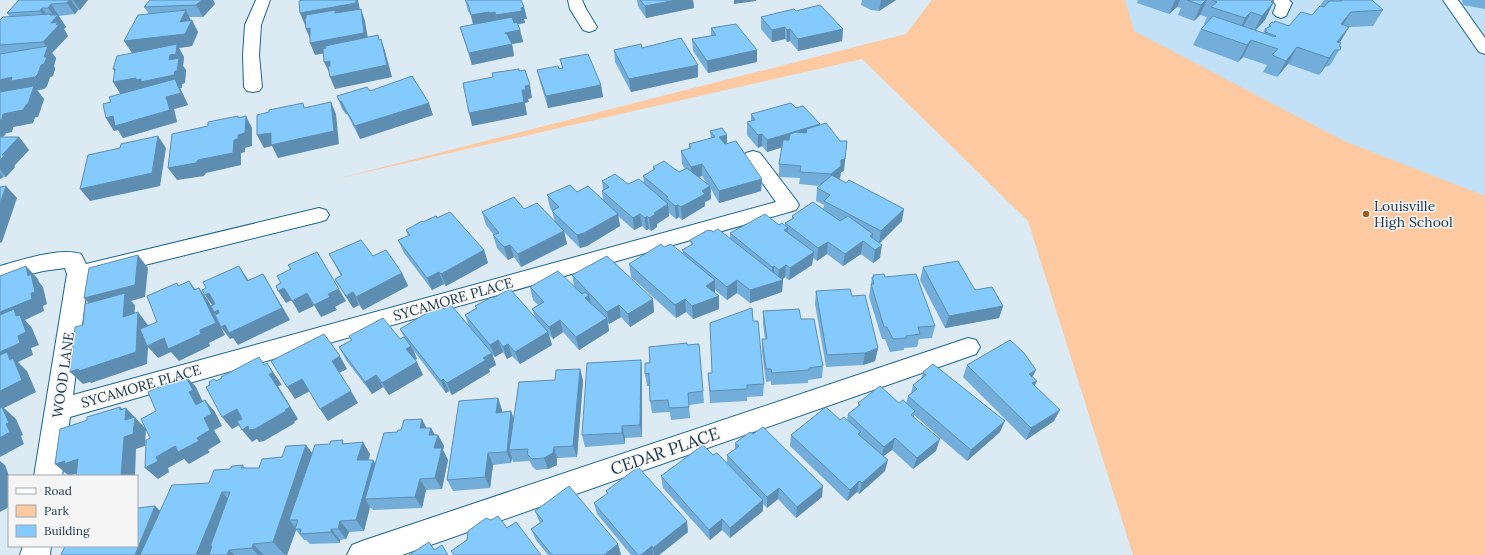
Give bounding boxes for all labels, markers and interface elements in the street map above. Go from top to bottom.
place label: Louisville High School [1374,197,1453,231]
marker: Louisville High School [1361,209,1371,219]
street label: SYCAMORE PLACE [391,273,515,325]
street label: WOOD LANE [48,331,78,419]
street label: SYCAMORE PLACE [79,360,203,412]
street label: CEDAR PLACE [608,422,722,480]
legend [8,475,138,547]
text: Road [44,483,72,498]
text: Park [44,503,70,518]
text: Building [44,523,90,538]

